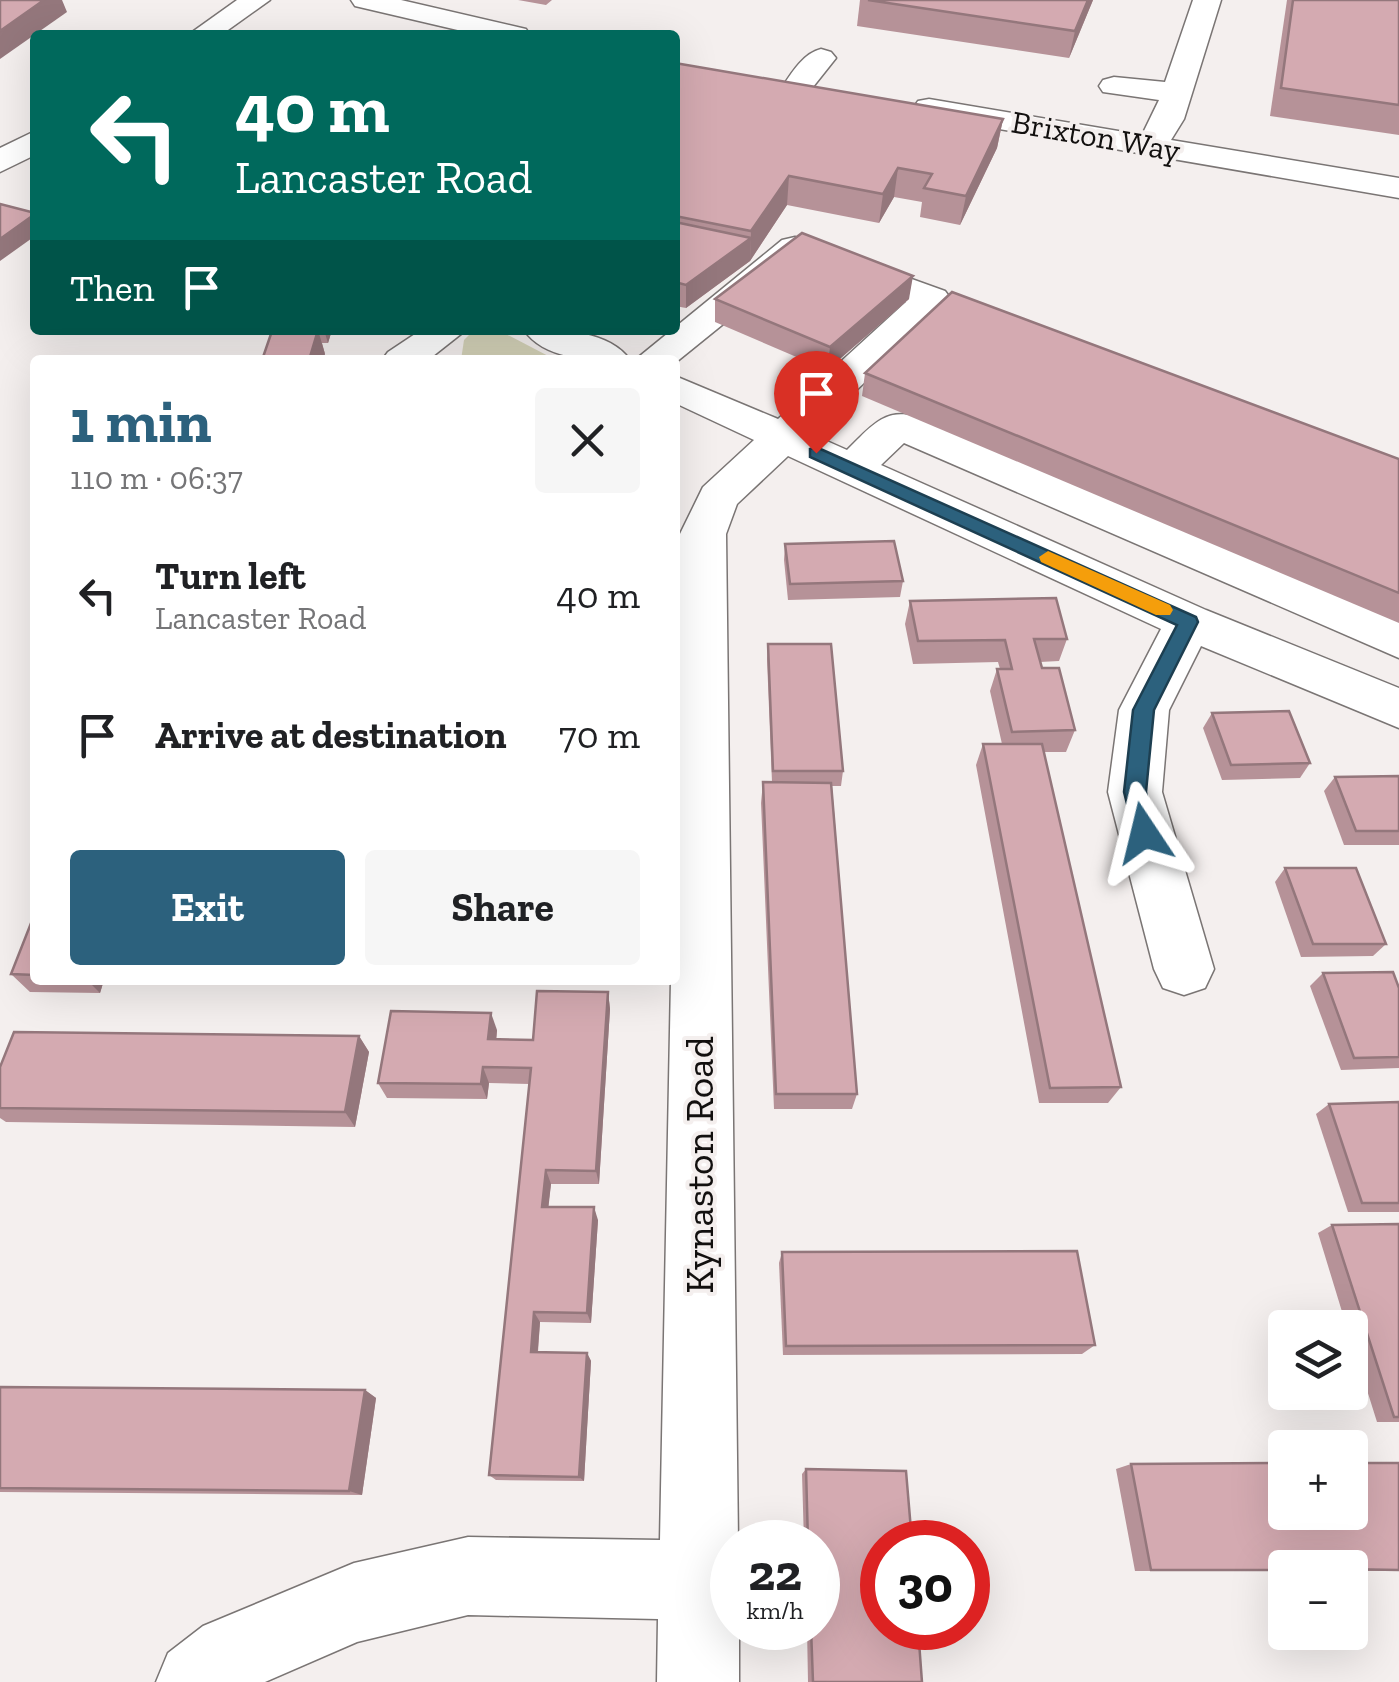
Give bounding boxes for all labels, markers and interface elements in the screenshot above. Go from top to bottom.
text: 40 m [235,66,390,150]
icon: left [70,70,200,200]
street label: Brixton Way [1009,102,1184,170]
text: Lancaster Road [235,151,532,205]
icon: arrive [174,260,229,315]
text: Then [70,265,154,311]
pin [774,351,859,454]
icon: arrive [789,366,844,421]
text: 1 min [70,385,212,457]
button: close [535,388,640,493]
text: 110 m · 06:37 [70,459,243,497]
text: Turn left [155,553,306,599]
icon: left [70,568,125,623]
text: 40 m [556,572,640,618]
text: Lancaster Road [155,599,366,637]
icon: arrive [70,708,125,763]
text: Arrive at destination [155,712,506,758]
text: 70 m [559,712,640,758]
position arrow [1092,781,1196,885]
button: Exit [70,850,345,965]
button: Share [365,850,640,965]
street label: Kynaston Road [675,1036,723,1294]
map controls [1268,1310,1368,1650]
button: layers [1268,1310,1368,1410]
button: + [1268,1430,1368,1530]
speed limit sign: 30 [860,1520,990,1650]
text: 22 [748,1543,802,1603]
button: − [1268,1550,1368,1650]
text: km/h [746,1595,804,1625]

